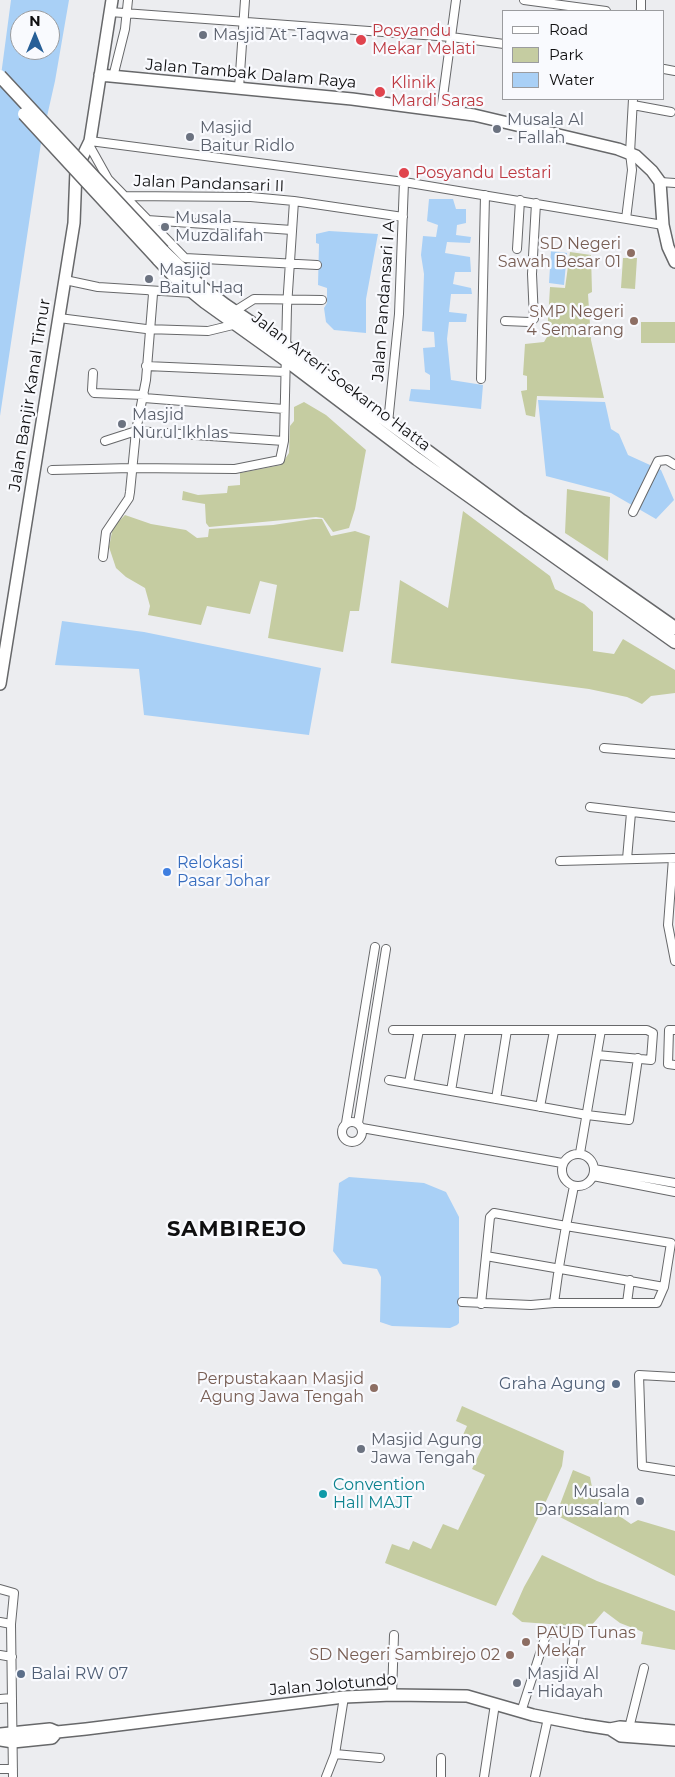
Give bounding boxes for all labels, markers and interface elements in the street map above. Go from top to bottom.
north arrow [10,10,60,60]
legend [502,10,665,100]
text: N [29,12,41,30]
text: Road [549,20,588,39]
place label: Posyandu Mekar Melati [372,21,476,59]
place label: Masjid At -Taqwa [213,25,349,45]
marker: Masjid At -Taqwa [197,29,209,41]
marker: Posyandu Mekar Melati [354,33,368,47]
text: Park [549,45,583,64]
street label: Jalan Tambak Dalam Raya [145,55,357,93]
text: Water [549,70,595,89]
place label: Klinik Mardi Saras [391,73,484,111]
marker: Klinik Mardi Saras [373,85,387,99]
place label: Musala Al - Fallah [507,110,584,148]
place label: Masjid Baitur Ridlo [200,118,295,156]
marker: Musala Al - Fallah [491,123,503,135]
marker: Masjid Baitur Ridlo [184,131,196,143]
place label: Posyandu Lestari [415,163,552,183]
marker: Posyandu Lestari [397,166,411,180]
street label: Jalan Pandansari II [133,172,285,196]
place label: Musala Muzdalifah [175,208,263,246]
street label: Jalan Pandansari I A [369,220,399,382]
marker: Musala Muzdalifah [159,221,171,233]
place label: SD Negeri Sawah Besar 01 [498,234,621,272]
marker: SD Negeri Sawah Besar 01 [625,247,637,259]
place label: Masjid Baitul Haq [159,260,244,298]
marker: Masjid Baitul Haq [143,273,155,285]
street label: Jalan Banjir Kanal Timur [5,297,55,493]
place label: SMP Negeri 4 Semarang [526,302,624,340]
street label: Jalan Arteri Soekarno Hatta [248,308,434,456]
marker: SMP Negeri 4 Semarang [628,315,640,327]
place label: Masjid Nurul Ikhlas [132,405,228,443]
marker: Masjid Nurul Ikhlas [116,418,128,430]
place label: Relokasi Pasar Johar [177,853,270,891]
marker: Relokasi Pasar Johar [161,866,173,878]
district label: SAMBIREJO [166,1217,308,1243]
place label: Perpustakaan Masjid Agung Jawa Tengah [196,1369,364,1407]
place label: Graha Agung [499,1374,606,1394]
marker: Graha Agung [610,1378,622,1390]
marker: Perpustakaan Masjid Agung Jawa Tengah [368,1382,380,1394]
place label: Masjid Agung Jawa Tengah [371,1430,482,1468]
marker: Masjid Agung Jawa Tengah [355,1443,367,1455]
place label: Convention Hall MAJT [333,1475,425,1513]
place label: Musala Darussalam [534,1482,630,1520]
marker: Convention Hall MAJT [317,1488,329,1500]
marker: Musala Darussalam [634,1495,646,1507]
place label: PAUD Tunas Mekar [536,1623,636,1661]
marker: PAUD Tunas Mekar [520,1636,532,1648]
place label: SD Negeri Sambirejo 02 [309,1645,500,1665]
marker: SD Negeri Sambirejo 02 [504,1649,516,1661]
place label: Balai RW 07 [31,1664,128,1684]
place label: Masjid Al - Hidayah [527,1664,603,1702]
marker: Balai RW 07 [15,1668,27,1680]
street label: Jalan Jolotundo [269,1670,397,1700]
marker: Masjid Al - Hidayah [511,1677,523,1689]

